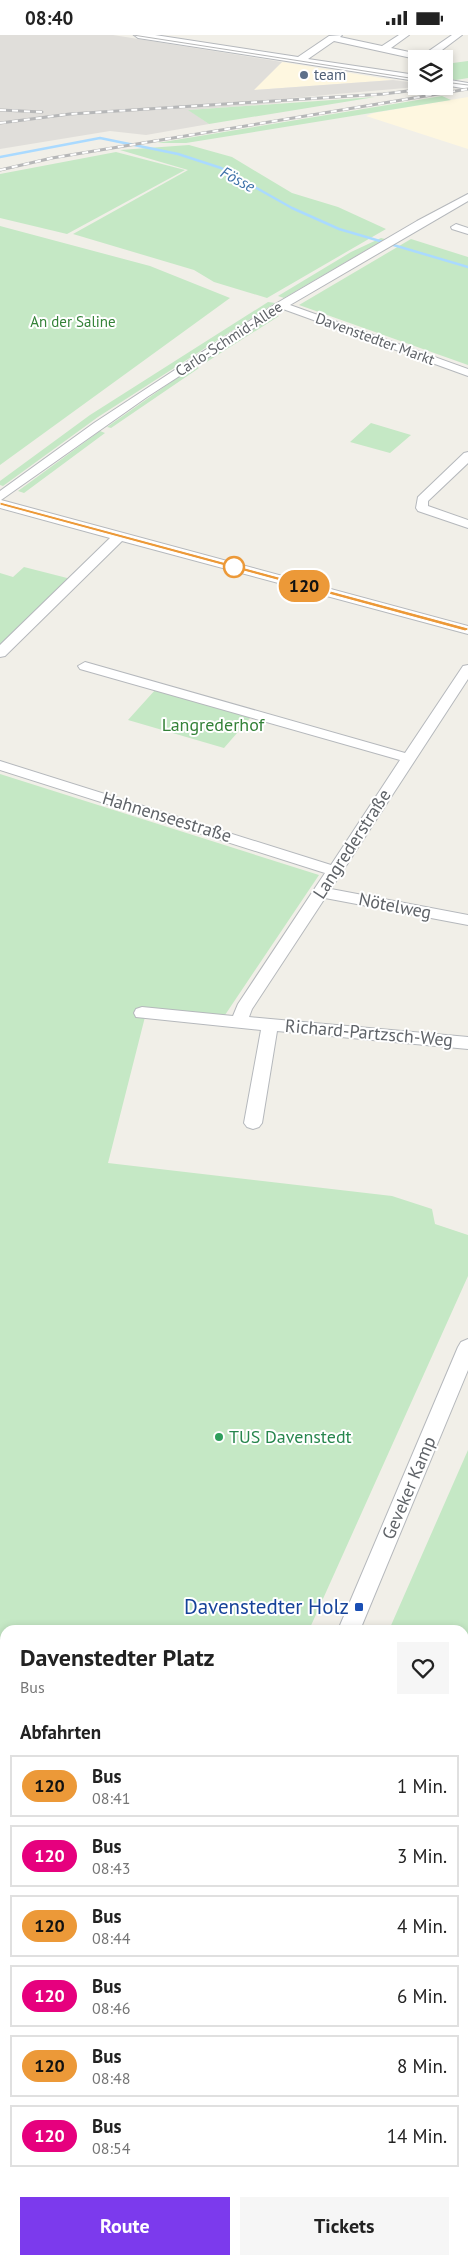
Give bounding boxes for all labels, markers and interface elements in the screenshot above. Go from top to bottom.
text: 08:40 [25,6,73,30]
map controls [408,50,453,95]
button: layers [408,50,453,95]
place label: team [314,65,346,84]
marker: team [298,69,310,81]
water label: Fösse [217,162,259,197]
street label: Carlo-Schmid-Allee [172,297,286,380]
street label: Davenstedter Markt [313,308,437,369]
park label: An der Saline [30,312,116,331]
unlabelled marker [223,556,245,578]
line badge: 120 [275,570,333,602]
text: 120 [289,574,319,597]
park label: Langrederhof [162,713,266,736]
street label: Langrederstraße [308,785,396,903]
street label: Hahnenseestraße [100,786,235,847]
street label: Nötelweg [357,887,433,924]
street label: Richard-Partzsch-Weg [284,1014,454,1051]
place label: TUS Davenstedt [229,1425,352,1448]
marker: TUS Davenstedt [213,1431,225,1443]
street label: Geveker Kamp [377,1433,441,1543]
place label: Davenstedter Holz [184,1593,349,1620]
marker: Davenstedter Holz [353,1601,365,1613]
text: Davenstedter Platz [20,1642,215,1673]
button: heart [397,1642,449,1694]
text: Bus [20,1677,45,1697]
text: Abfahrten [20,1720,101,1744]
text: Bus [92,1764,121,1788]
text: 120 [34,1774,65,1797]
text: 1 Min. [397,1774,447,1798]
text: 08:41 [92,1788,130,1808]
text: Bus [92,1834,121,1858]
text: 120 [34,1844,65,1867]
text: 3 Min. [397,1844,447,1868]
text: 08:43 [92,1858,130,1878]
text: Bus [92,1904,121,1928]
text: 120 [34,1914,65,1937]
text: 4 Min. [397,1914,447,1938]
text: 08:44 [92,1928,130,1948]
text: Bus [92,1974,121,1998]
text: 120 [34,1984,65,2007]
text: 6 Min. [397,1984,447,2008]
text: 08:46 [92,1998,130,2018]
text: Bus [92,2044,121,2068]
text: 120 [34,2054,65,2077]
text: 8 Min. [397,2054,447,2078]
text: 08:48 [92,2068,130,2088]
text: Bus [92,2114,121,2138]
text: 120 [34,2124,65,2147]
text: 14 Min. [387,2124,447,2148]
text: 08:54 [92,2138,130,2158]
button: Route [20,2197,230,2255]
button: Tickets [240,2197,449,2255]

